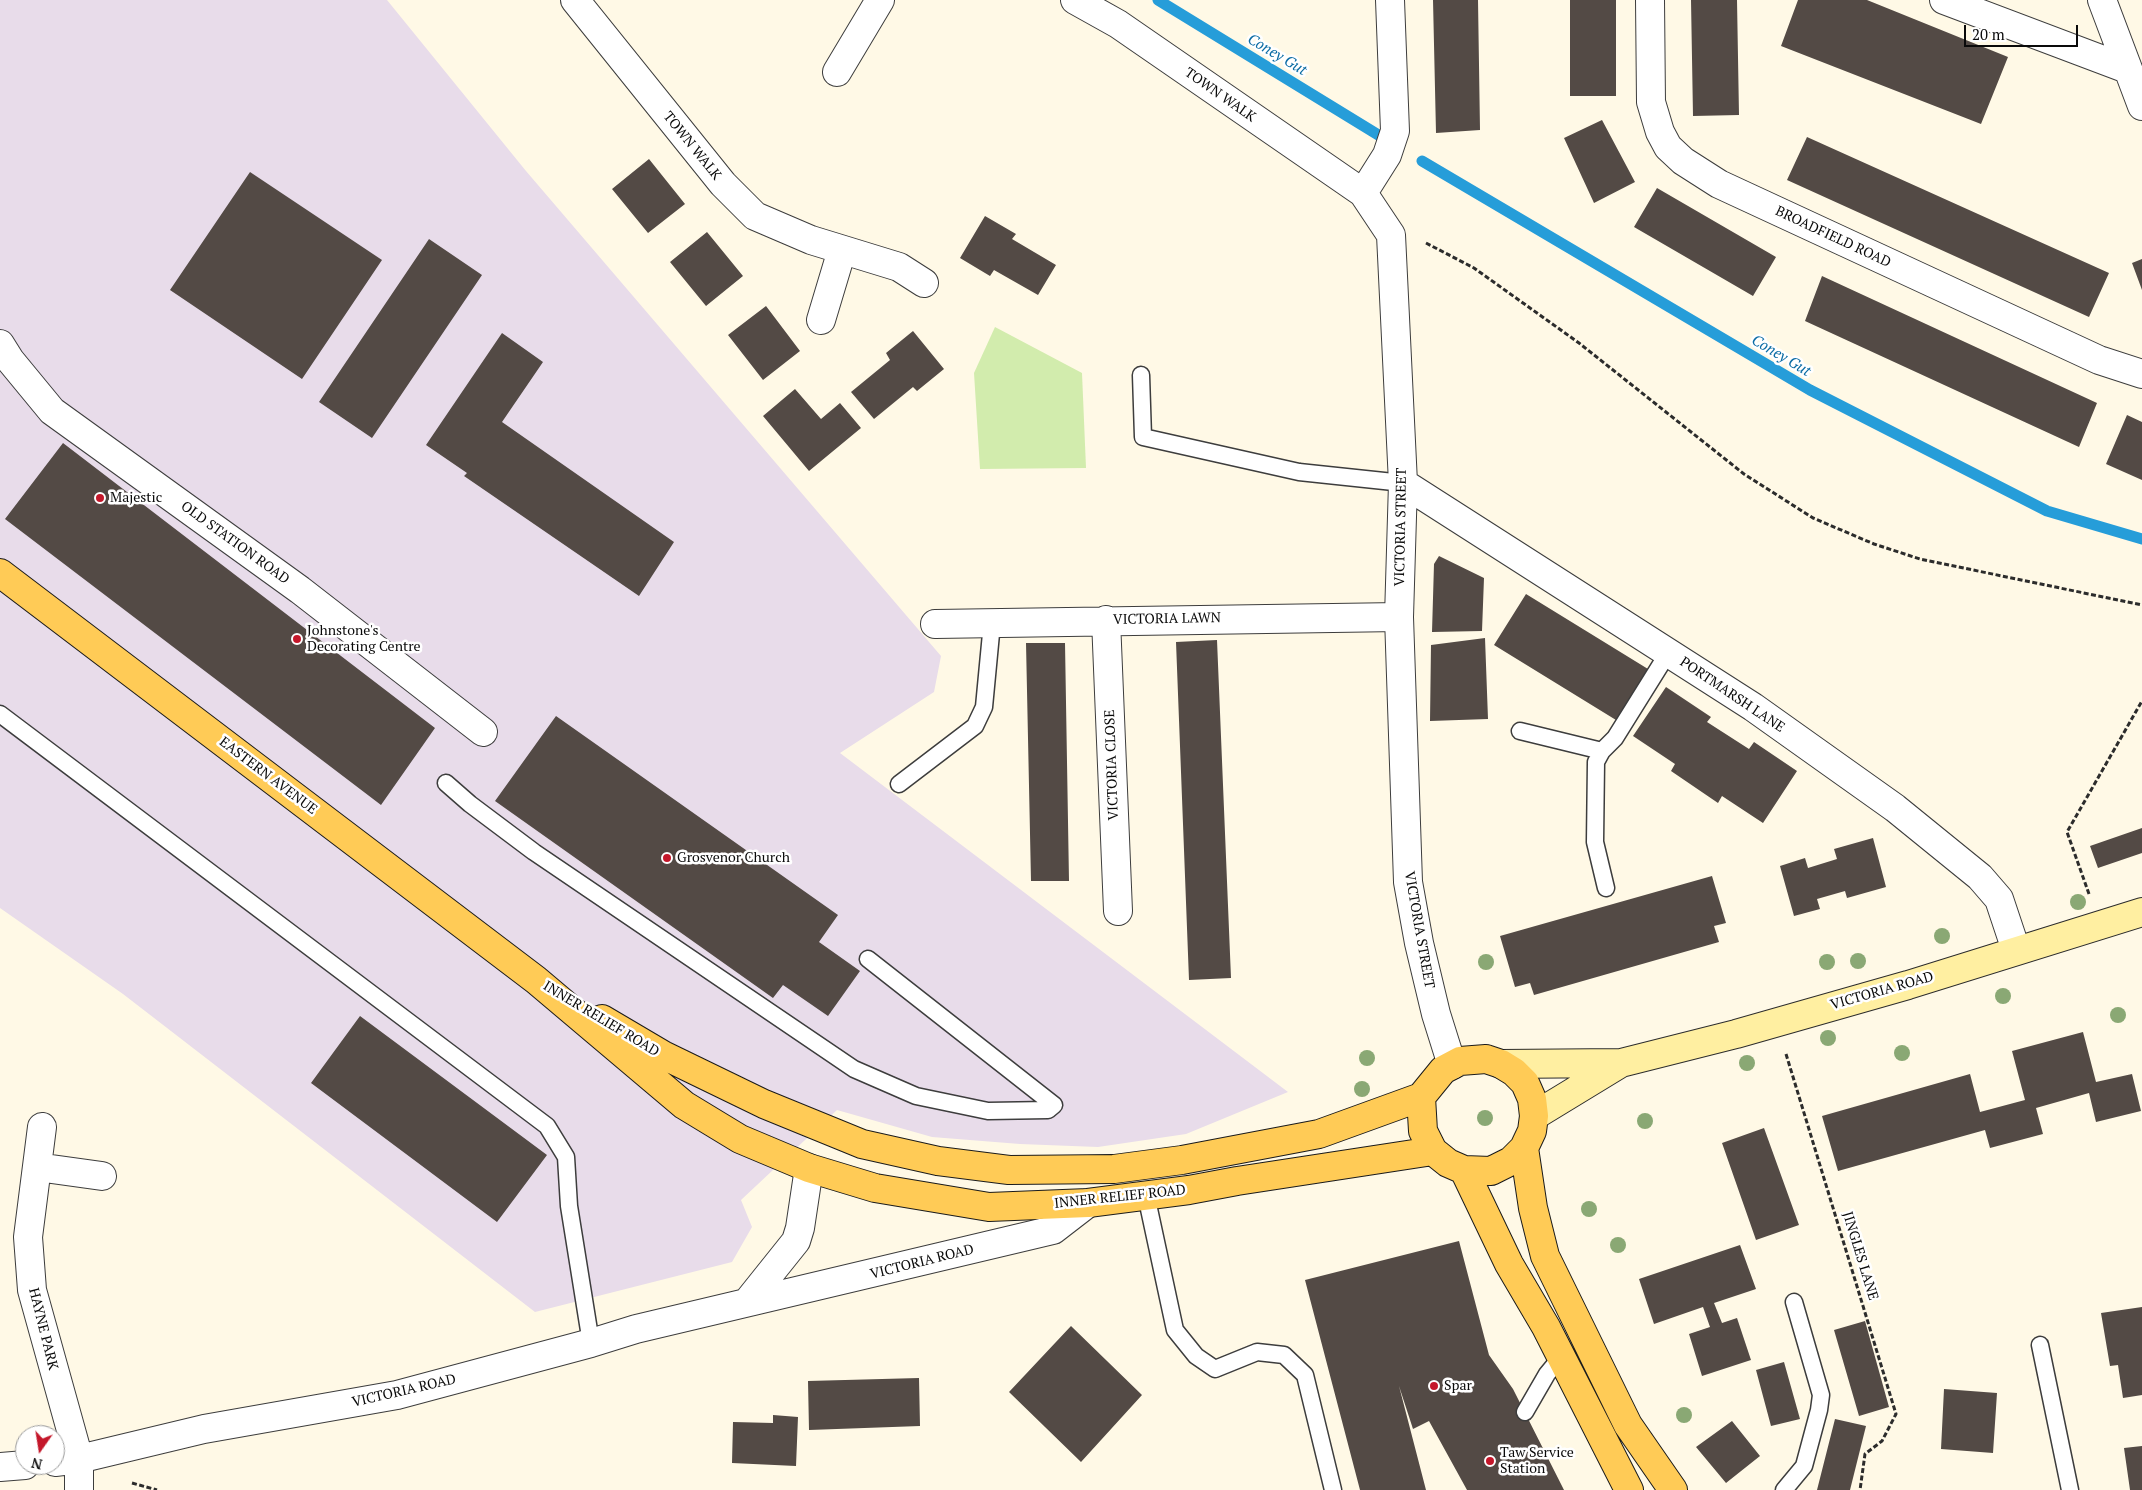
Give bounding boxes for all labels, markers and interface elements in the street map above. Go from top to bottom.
scale bar [1967,15,2081,47]
text: 20 m [1972,24,2005,44]
water label: Coney Gut [1244,30,1310,80]
street label: TOWN WALK [1181,64,1259,126]
street label: TOWN WALK [659,108,725,184]
street label: BROADFIELD ROAD [1773,203,1893,271]
water label: Coney Gut [1748,331,1814,381]
street label: VICTORIA STREET [1392,467,1410,587]
place label: Majestic [110,490,162,506]
marker: Majestic [94,492,106,504]
street label: OLD STATION ROAD [177,498,293,588]
street label: VICTORIA LAWN [1113,610,1221,628]
place label: Johnstone's Decorating Centre [307,623,421,656]
marker: Johnstone's Decorating Centre [291,633,303,645]
street label: PORTMARSH LANE [1676,654,1788,736]
street label: VICTORIA CLOSE [1102,709,1122,821]
street label: EASTERN AVENUE [216,734,320,818]
place label: Grosvenor Church [677,850,790,866]
marker: Grosvenor Church [661,852,673,864]
street label: VICTORIA STREET [1400,870,1438,990]
street label: VICTORIA ROAD [1829,968,1935,1014]
street label: INNER RELIEF ROAD [540,978,662,1060]
street label: INNER RELIEF ROAD [1053,1182,1187,1212]
street label: JINGLES LANE [1839,1210,1881,1302]
street label: VICTORIA ROAD [868,1241,976,1283]
street label: HAYNE PARK [25,1286,61,1372]
street label: VICTORIA ROAD [350,1371,458,1411]
place label: Spar [1444,1378,1472,1394]
marker: Spar [1428,1380,1440,1392]
north arrow [15,1425,65,1475]
place label: Taw Service Station [1500,1445,1574,1478]
text: N [29,1454,44,1475]
marker: Taw Service Station [1484,1455,1496,1467]

